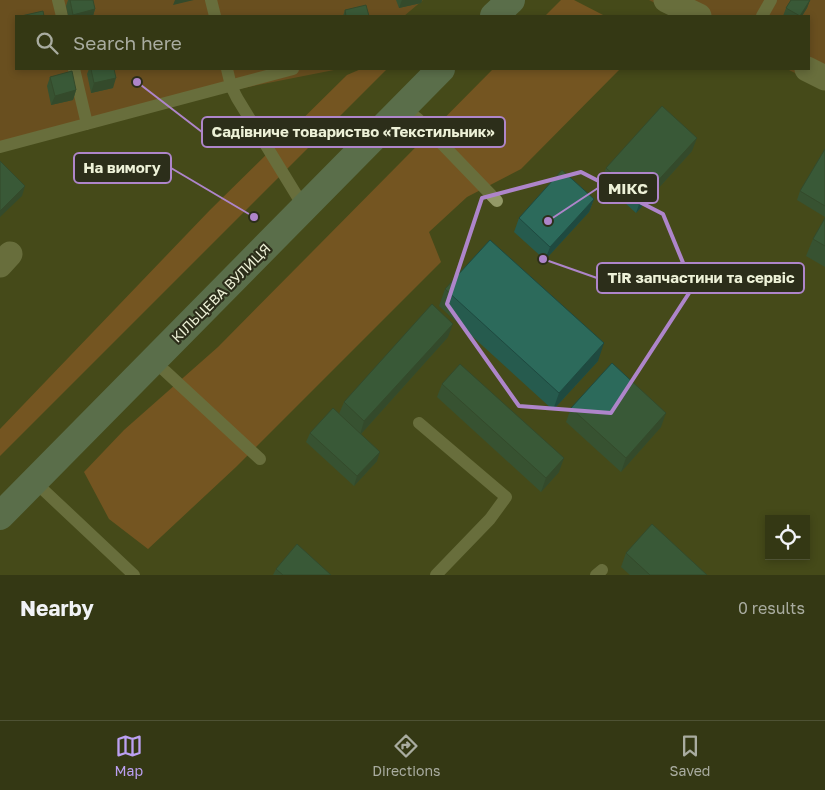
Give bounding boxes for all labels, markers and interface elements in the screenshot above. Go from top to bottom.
search box [15,15,810,70]
icon: search [33,29,61,57]
text: Search here [73,31,182,54]
callout: Садівниче товариство «Текстильник» [202,117,505,147]
text: Садівниче товариство «Текстильник» [212,122,495,140]
callout: На вимогу [74,153,171,183]
text: На вимогу [83,158,161,176]
callout: МІКС [598,173,658,203]
text: МІКС [608,179,648,197]
street label: КІЛЬЦЕВА ВУЛИЦЯ [168,240,274,346]
callout: TiR запчастини та сервіс [597,263,804,293]
text: TiR запчастини та сервіс [607,268,795,286]
map controls [765,515,810,560]
button: locate [765,515,810,560]
text: Nearby [20,595,94,621]
text: 0 results [738,598,805,618]
tab: Map [115,732,143,779]
tab: Directions [372,732,441,779]
tab: Saved [670,732,710,779]

